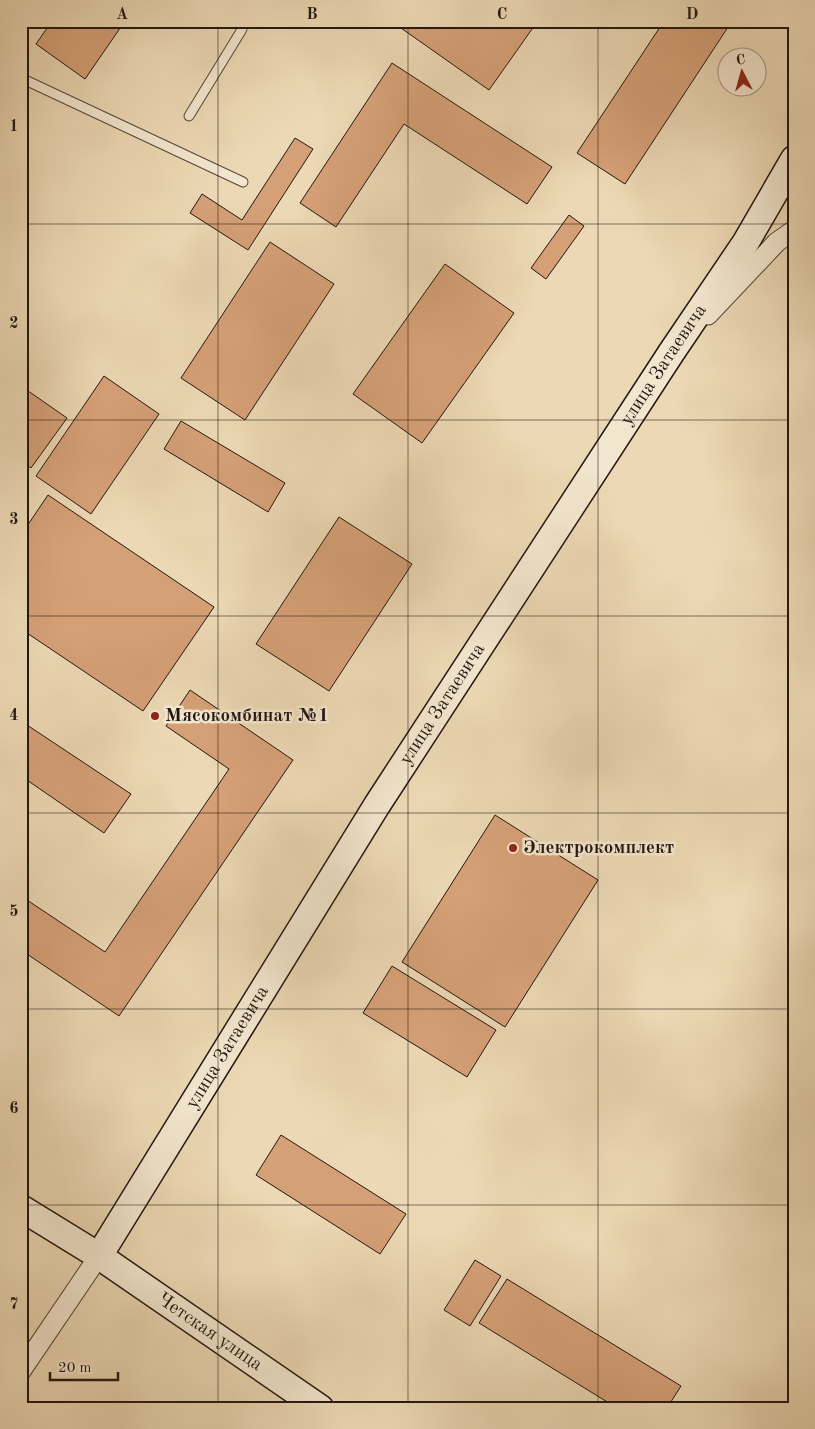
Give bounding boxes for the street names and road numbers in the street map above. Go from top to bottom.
street label: улица Затаевича [617,301,711,429]
street label: улица Затаевича [396,640,489,768]
street label: улица Затаевича [183,982,273,1112]
street label: Четская улица [154,1290,266,1375]

